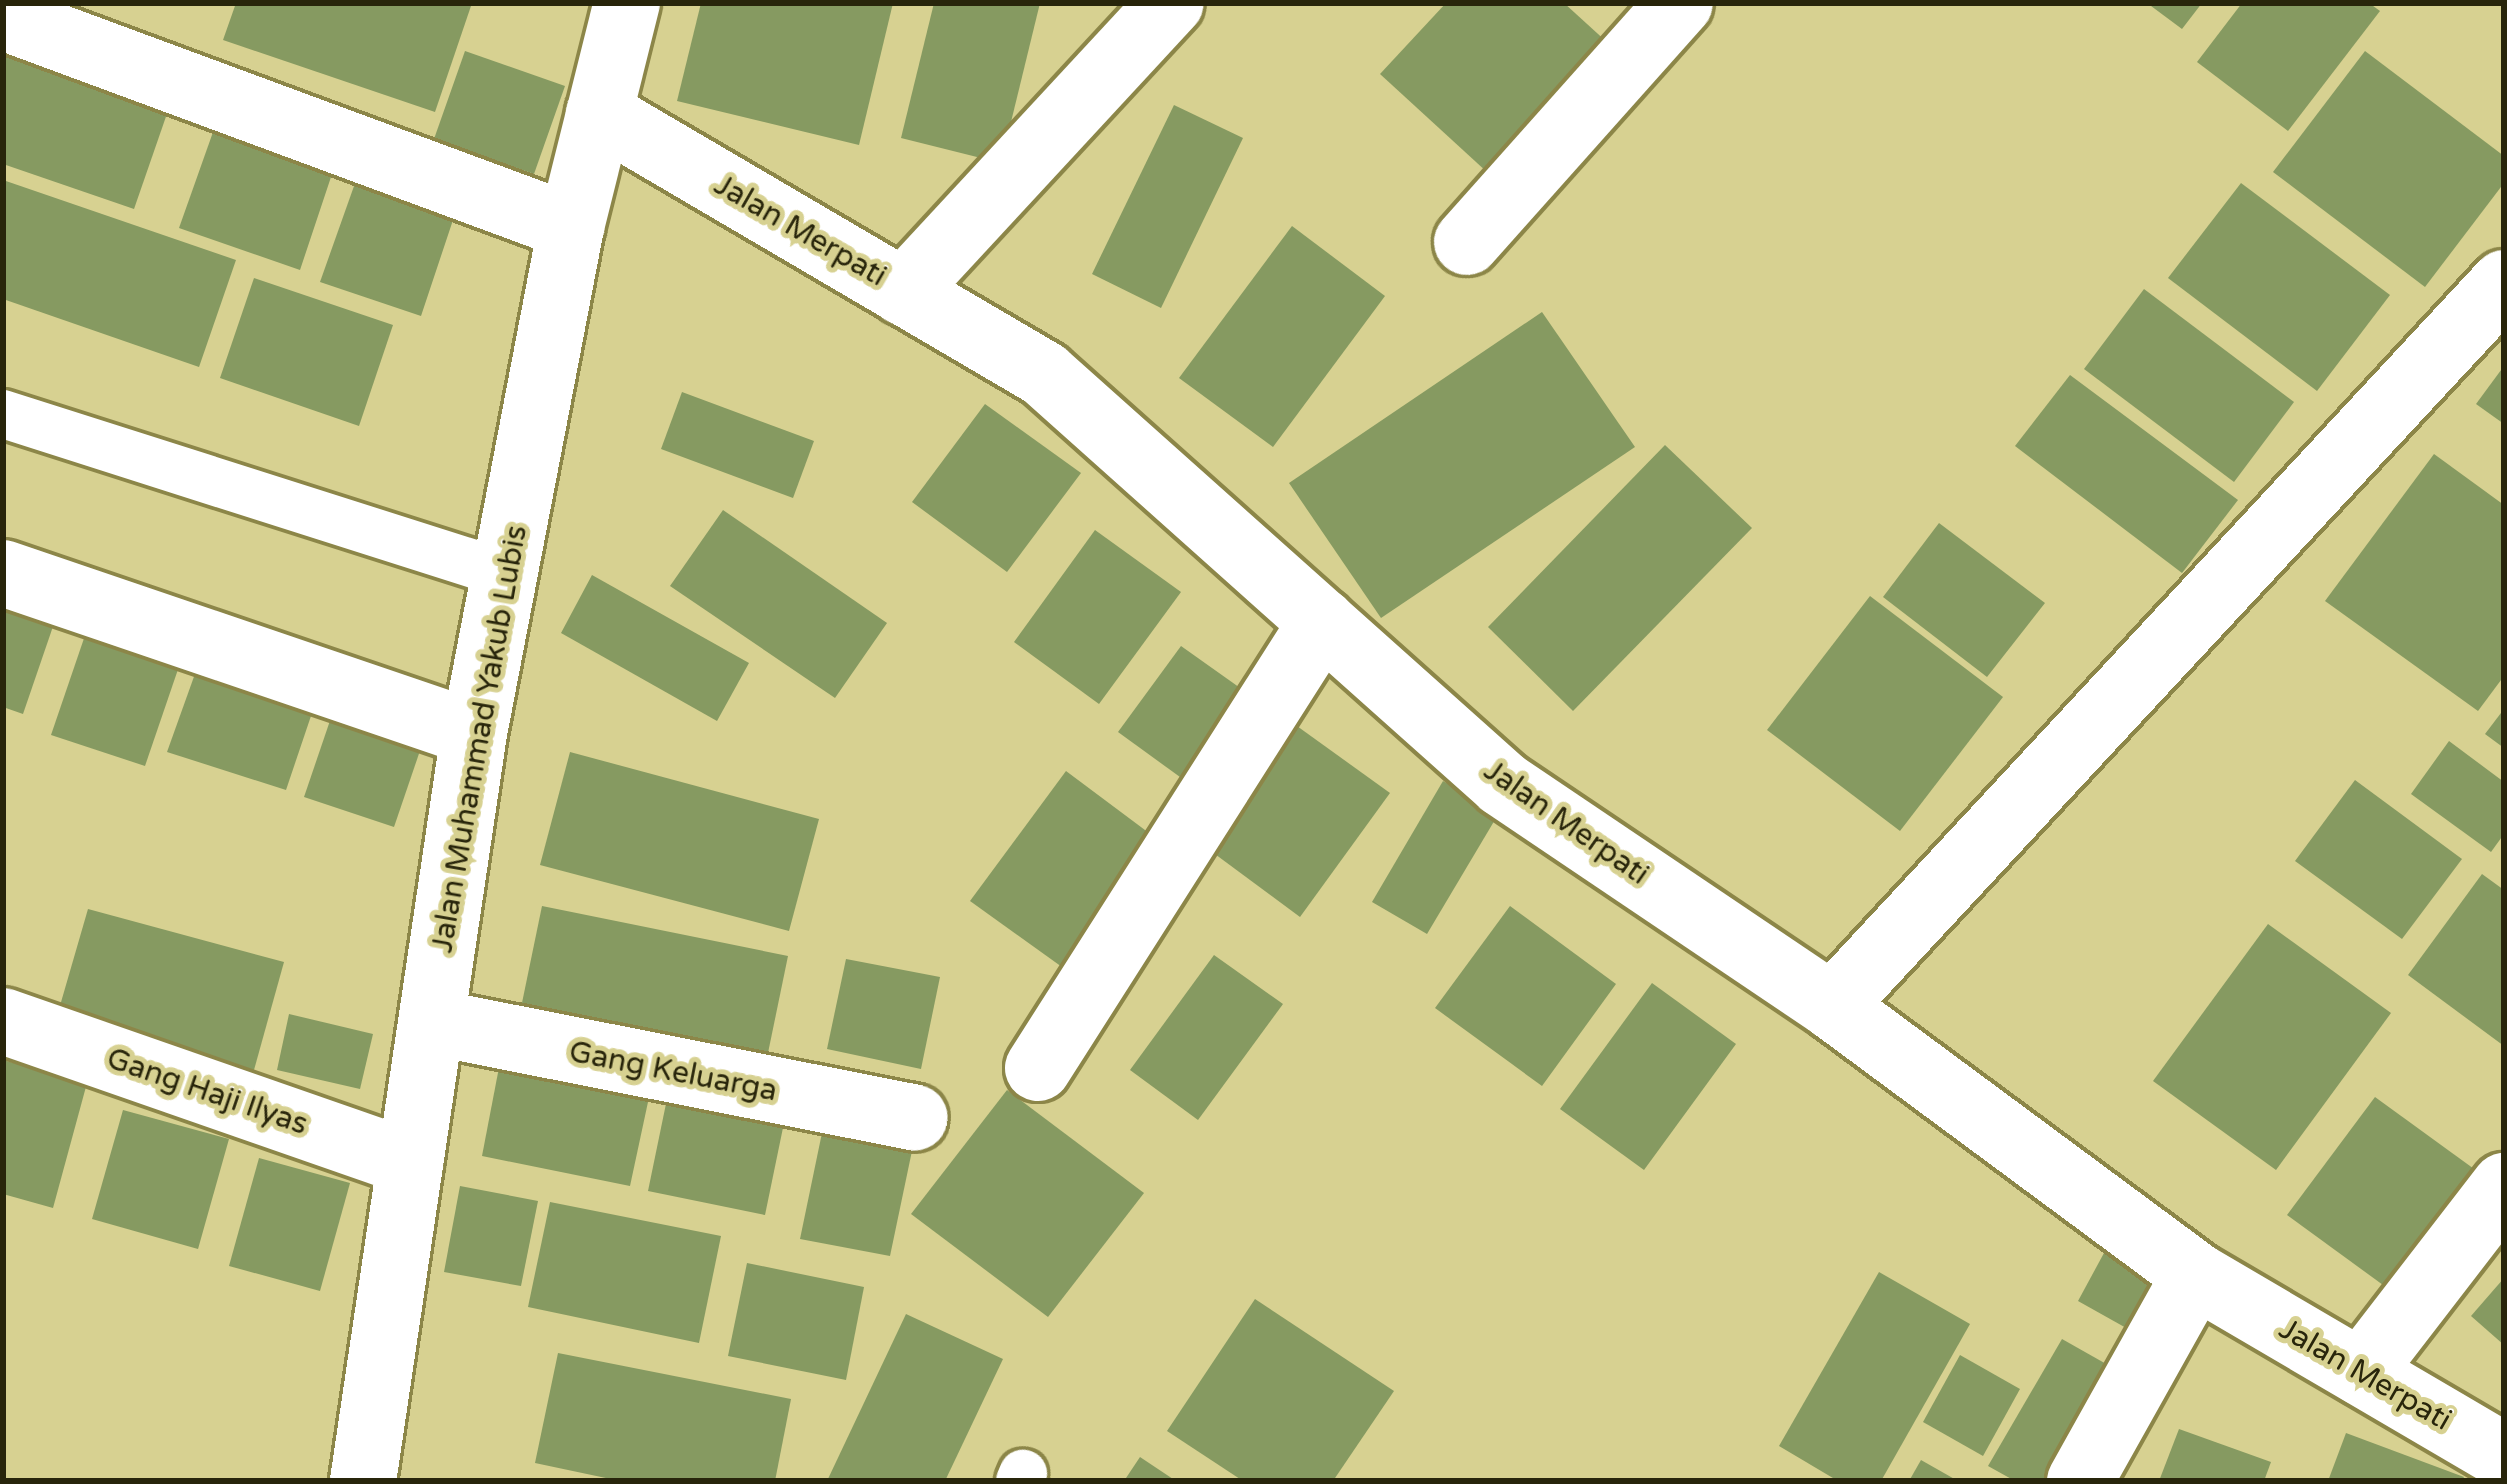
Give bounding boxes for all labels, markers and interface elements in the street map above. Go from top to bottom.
street label: Jalan Merpati [708,167,892,295]
street label: Jalan Muhammad Yakub Lubis [425,523,535,955]
street label: Jalan Merpati [1477,753,1655,893]
street label: Gang Keluarga [566,1034,780,1110]
street label: Gang Haji Ilyas [102,1041,312,1143]
street label: Jalan Merpati [2273,1311,2457,1439]

